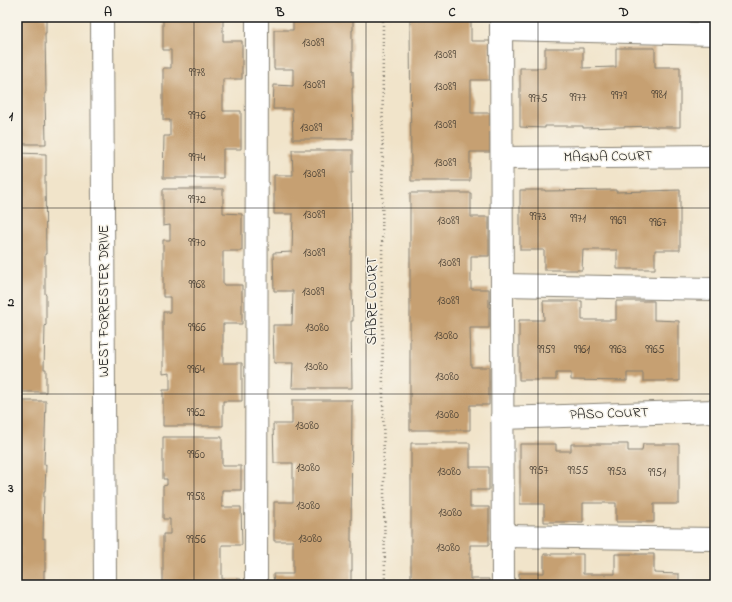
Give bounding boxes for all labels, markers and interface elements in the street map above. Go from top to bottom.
text: A [104,3,112,22]
text: B [275,3,285,22]
text: C [448,3,456,22]
text: D [618,3,629,22]
house number: 13089 [302,34,324,52]
house number: 13089 [434,46,456,64]
house number: 9978 [189,64,206,82]
house number: 13089 [303,76,325,94]
house number: 13089 [434,78,456,96]
house number: 9981 [651,86,667,104]
house number: 9979 [611,87,627,105]
house number: 9977 [569,89,587,107]
house number: 9975 [528,90,548,108]
text: 1 [9,107,14,126]
house number: 9976 [188,107,206,125]
house number: 13089 [434,116,456,134]
house number: 13089 [300,119,322,137]
street label: MAGNA COURT [564,146,652,168]
house number: 9974 [188,149,206,167]
house number: 13089 [434,154,456,172]
house number: 13089 [303,165,325,183]
house number: 9972 [188,191,206,209]
house number: 13089 [303,206,325,224]
house number: 9973 [529,208,547,226]
house number: 9971 [570,210,586,228]
house number: 13089 [437,212,459,230]
house number: 9969 [610,212,626,230]
house number: 9967 [649,214,667,232]
street label: WEST FORRESTER DRIVE [94,225,115,377]
house number: 9970 [188,234,206,252]
house number: 13089 [303,244,325,262]
house number: 13089 [438,254,460,272]
street label: SABRE COURT [362,257,383,345]
house number: 9968 [188,276,206,294]
house number: 13089 [302,283,324,301]
house number: 13089 [437,292,459,310]
text: 2 [7,293,15,312]
house number: 9966 [188,319,207,337]
house number: 13080 [305,319,329,337]
house number: 13080 [434,327,458,345]
house number: 9959 [537,341,555,359]
house number: 9961 [574,341,590,359]
house number: 9963 [609,341,627,359]
house number: 9965 [645,341,665,359]
house number: 13080 [304,358,328,376]
house number: 9964 [187,361,205,379]
house number: 13080 [435,368,459,386]
street label: PASO COURT [569,402,649,426]
house number: 9962 [187,404,205,422]
house number: 13080 [435,406,459,424]
house number: 13080 [295,417,319,435]
house number: 9960 [187,446,205,464]
house number: 13080 [296,459,320,477]
house number: 9957 [529,462,549,480]
house number: 9955 [568,462,589,480]
house number: 13080 [437,463,461,481]
house number: 9953 [607,463,627,481]
house number: 9951 [648,464,666,482]
text: 3 [7,479,14,498]
house number: 9958 [187,488,206,506]
house number: 13080 [296,497,320,515]
house number: 13080 [438,504,462,522]
house number: 13080 [298,530,322,548]
house number: 9956 [186,531,206,549]
house number: 13080 [436,539,460,557]

